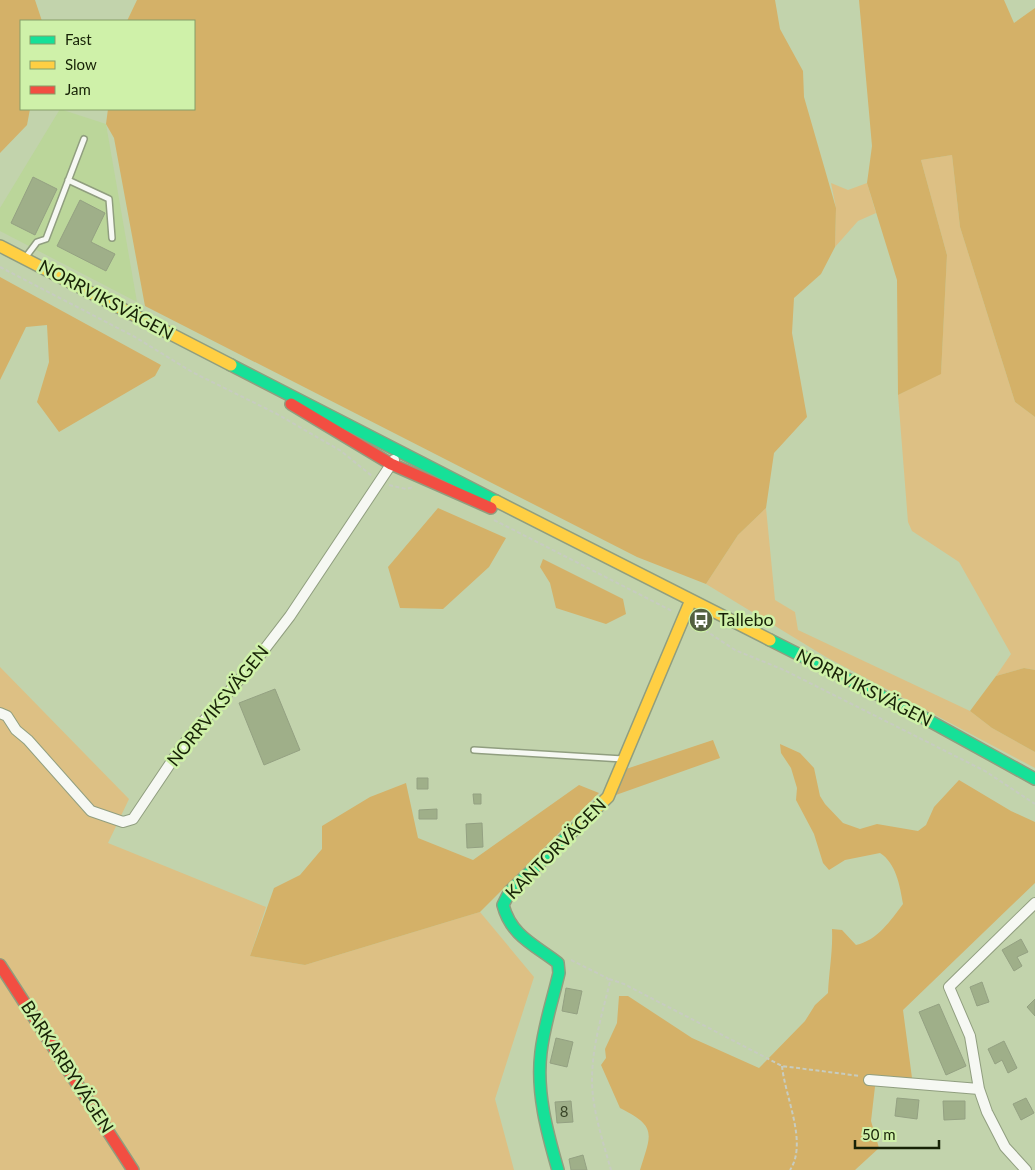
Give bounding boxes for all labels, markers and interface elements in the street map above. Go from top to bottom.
legend [20,20,195,110]
text: Fast [65,30,92,48]
text: Slow [65,55,97,73]
text: Jam [65,80,91,98]
street label: NORRVIKSVÄGEN [35,254,178,344]
bus stop icon: Tallebo [688,607,714,633]
place label: Tallebo [718,608,774,630]
street label: NORRVIKSVÄGEN [162,640,273,770]
street label: NORRVIKSVÄGEN [793,643,936,731]
street label: KANTORVÄGEN [500,793,610,903]
street label: BARKARBYVÄGEN [17,996,119,1137]
house number: 8 [560,1102,568,1120]
scale bar [855,1118,939,1150]
text: 50 m [862,1125,896,1143]

